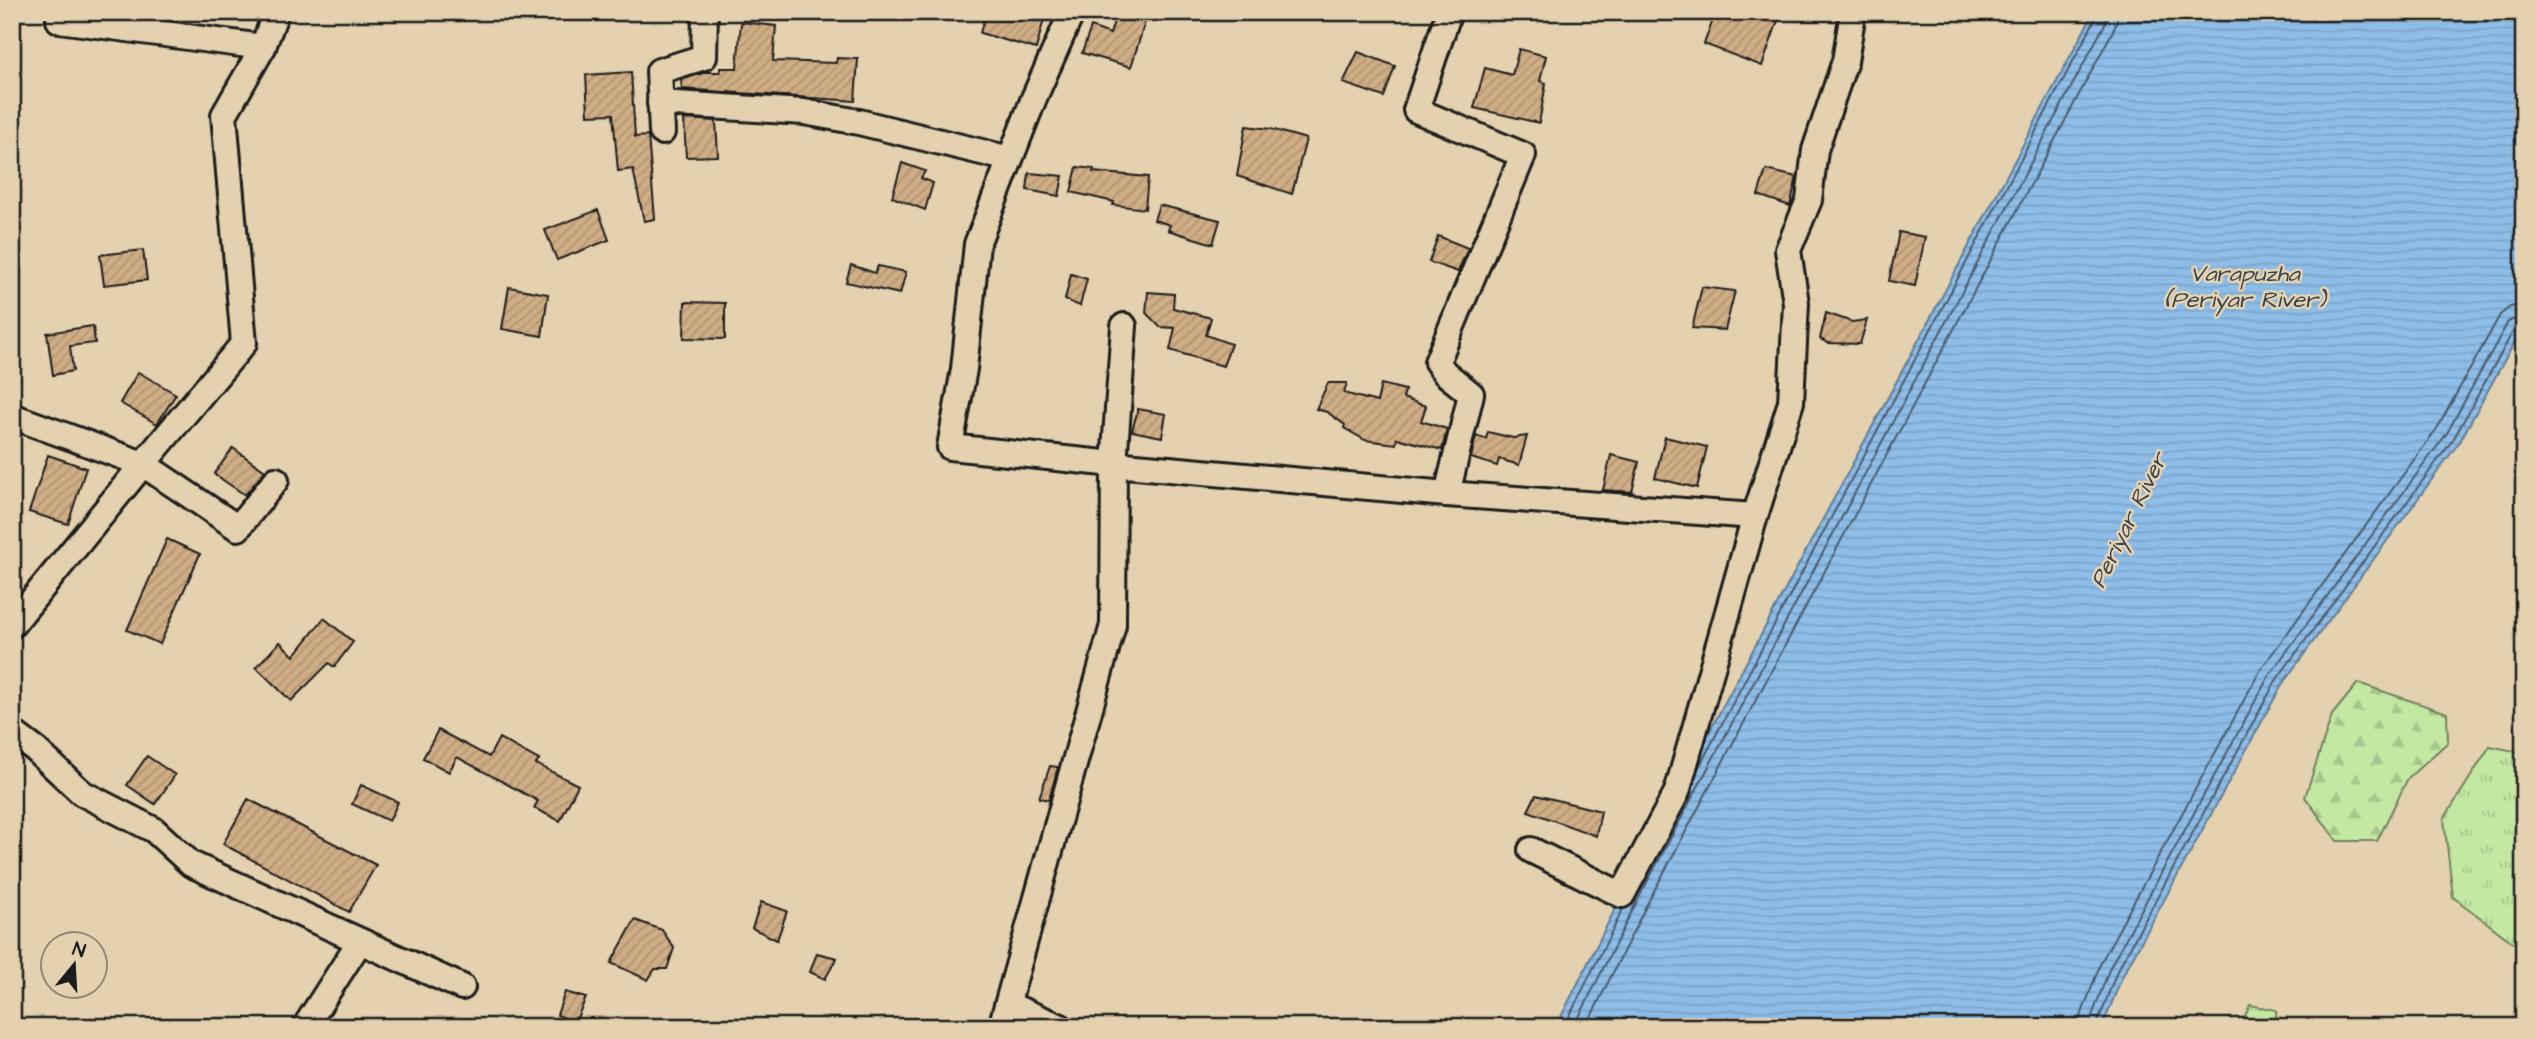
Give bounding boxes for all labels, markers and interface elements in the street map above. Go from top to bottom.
water label: Varapuzha (Periyar River) [2164,258,2329,317]
water label: Periyar River [2082,446,2177,594]
north arrow [38,930,108,1000]
text: N [69,936,89,965]

